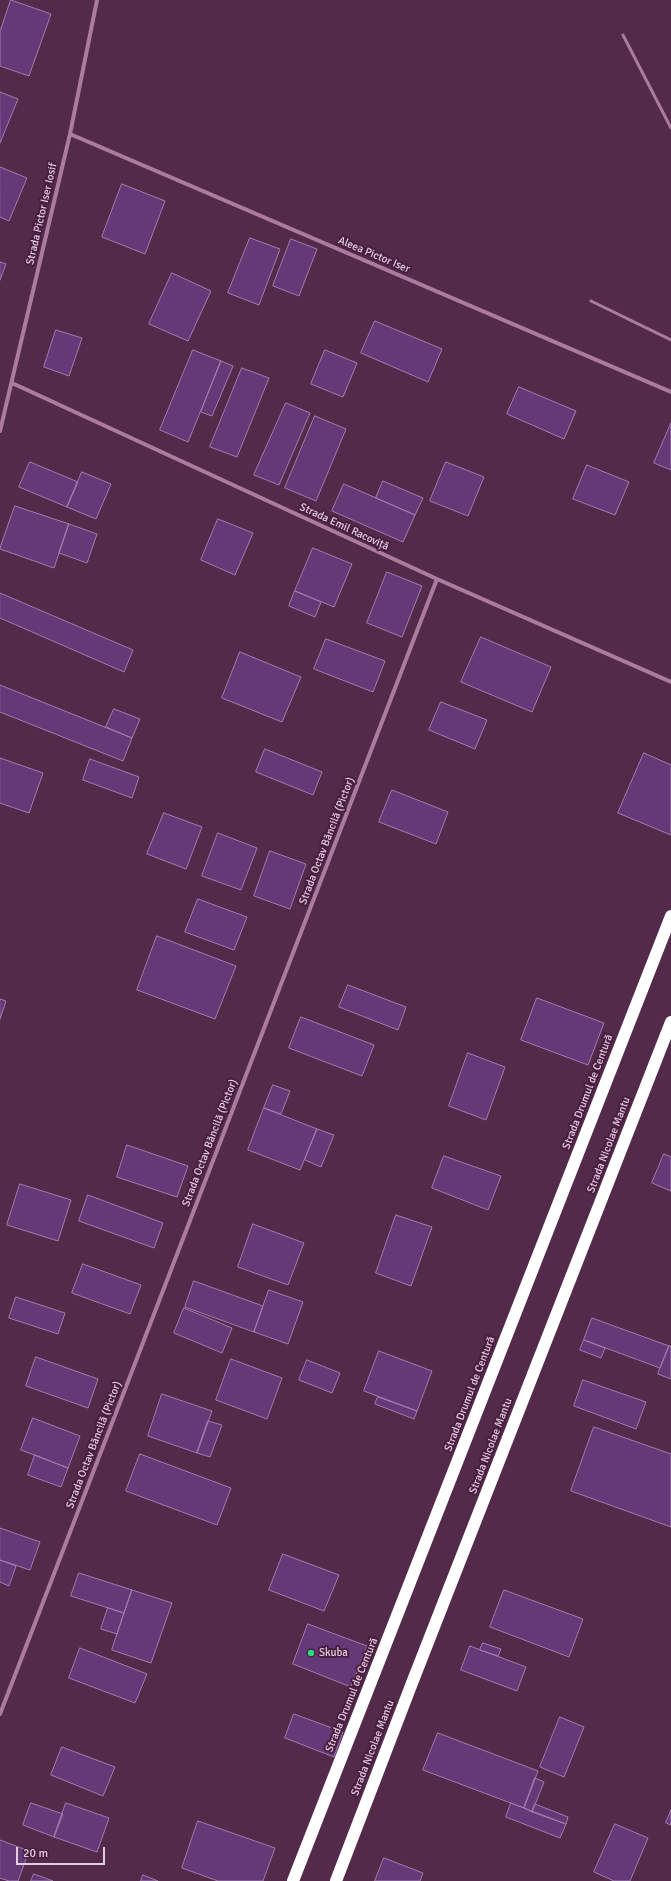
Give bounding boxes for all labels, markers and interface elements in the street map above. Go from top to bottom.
street label: Strada Pictor Iser Iosif [24,162,60,266]
street label: Aleea Pictor Iser [336,234,412,276]
street label: Strada Emil Racoviță [297,501,391,553]
street label: Strada Octav Băncilă (Pictor) [297,775,357,907]
street label: Strada Drumul de Centură [560,1033,616,1151]
street label: Strada Octav Băncilă (Pictor) [180,1077,240,1209]
street label: Strada Nicolae Mantu [585,1095,633,1195]
street label: Strada Drumul de Centură [442,1335,498,1453]
street label: Strada Octav Băncilă (Pictor) [64,1379,124,1511]
street label: Strada Nicolae Mantu [467,1396,515,1496]
street label: Strada Drumul de Centură [323,1636,381,1754]
place label: Skuba [319,1646,348,1660]
marker: Skuba [306,1648,316,1658]
street label: Strada Nicolae Mantu [349,1698,397,1798]
scale bar [18,1839,107,1865]
text: 20 m [23,1846,48,1861]

